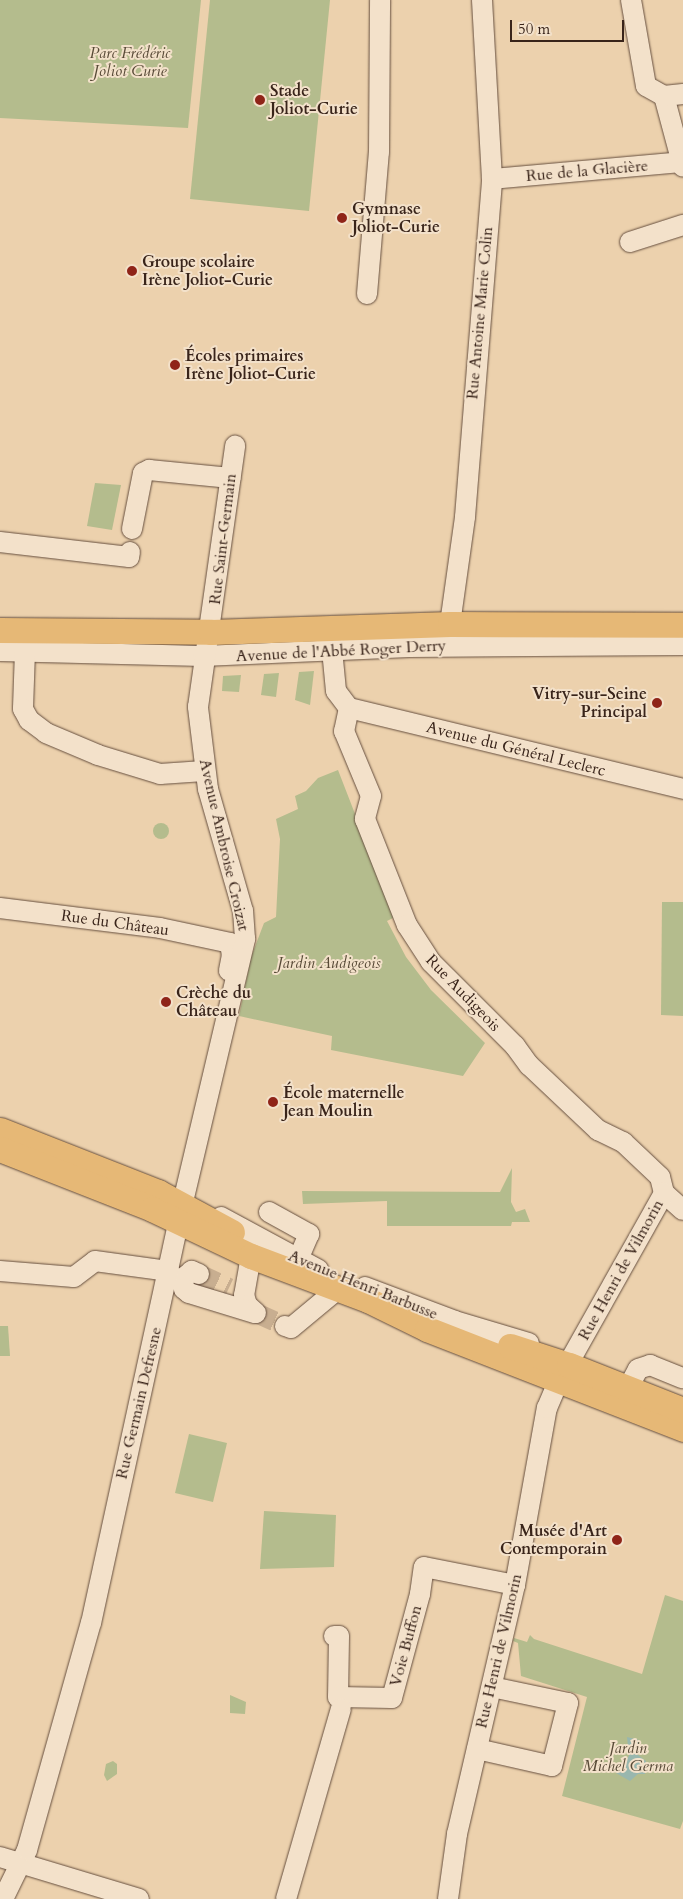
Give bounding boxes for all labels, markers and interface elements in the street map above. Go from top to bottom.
scale bar [513,10,627,42]
text: 50 m [518,19,550,39]
park label: Parc Frédéric Joliot Curie [90,43,170,81]
place label: Stade Joliot-Curie [270,81,358,119]
marker: Stade Joliot-Curie [254,94,266,106]
street label: Rue de la Glacière [525,156,649,186]
place label: Gymnase Joliot-Curie [352,199,440,237]
marker: Gymnase Joliot-Curie [336,212,348,224]
street label: Rue Antoine Marie Colin [463,226,497,400]
place label: Groupe scolaire Irène Joliot-Curie [142,252,273,290]
marker: Groupe scolaire Irène Joliot-Curie [126,265,138,277]
place label: Écoles primaires Irène Joliot-Curie [185,346,316,384]
marker: Écoles primaires Irène Joliot-Curie [169,359,181,371]
street label: Rue Saint-Germain [205,472,241,606]
street label: Avenue de l'Abbé Roger Derry [235,636,447,666]
place label: Vitry-sur-Seine Principal [532,684,647,722]
marker: Vitry-sur-Seine Principal [651,697,663,709]
street label: Avenue du Général Leclerc [424,717,608,781]
street label: Avenue Ambroise Croizat [195,757,253,933]
street label: Rue du Château [60,906,170,940]
street label: Rue Audigeois [422,951,504,1035]
park label: Jardin Audigeois [277,953,381,973]
place label: Crèche du Château [176,983,251,1021]
marker: Crèche du Château [160,996,172,1008]
place label: École maternelle Jean Moulin [283,1083,405,1121]
marker: École maternelle Jean Moulin [267,1096,279,1108]
street label: Rue Henri de Vilmorin [574,1196,668,1344]
street label: Avenue Henri Barbusse [285,1246,441,1324]
street label: Rue Germain Defresne [112,1325,166,1481]
place label: Musée d'Art Contemporain [500,1521,607,1559]
marker: Musée d'Art Contemporain [611,1534,623,1546]
street label: Rue Henri de Vilmorin [472,1572,526,1730]
street label: Voie Buffon [386,1603,426,1689]
park label: Jardin Michel Germa [583,1738,673,1776]

